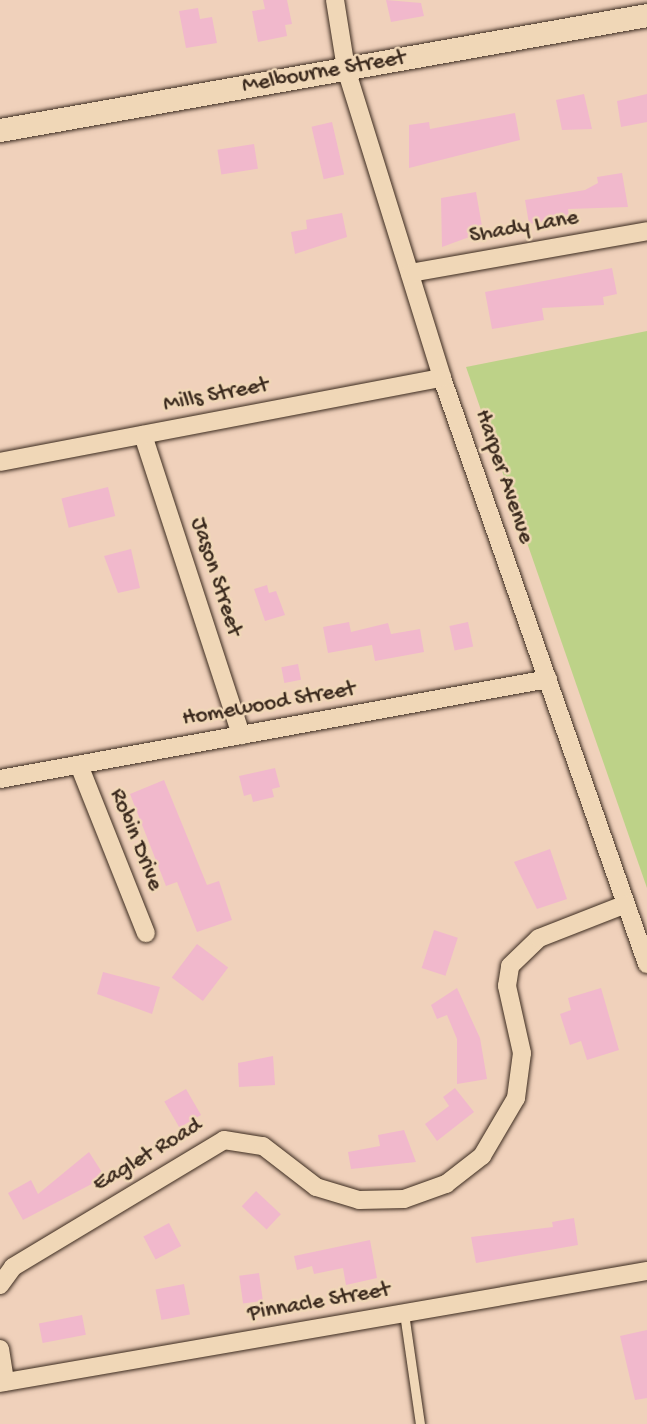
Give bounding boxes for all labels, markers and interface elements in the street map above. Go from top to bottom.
street label: Melbourne Street [240,45,408,101]
street label: Shady Lane [467,205,581,251]
street label: Mills Street [161,372,271,420]
street label: Harper Avenue [467,406,539,548]
street label: Jason Street [183,514,247,640]
street label: Homewood Street [180,676,358,734]
street label: Robin Drive [102,785,168,895]
street label: Eaglet Road [89,1113,207,1199]
street label: Pinnacle Street [246,1277,392,1329]

